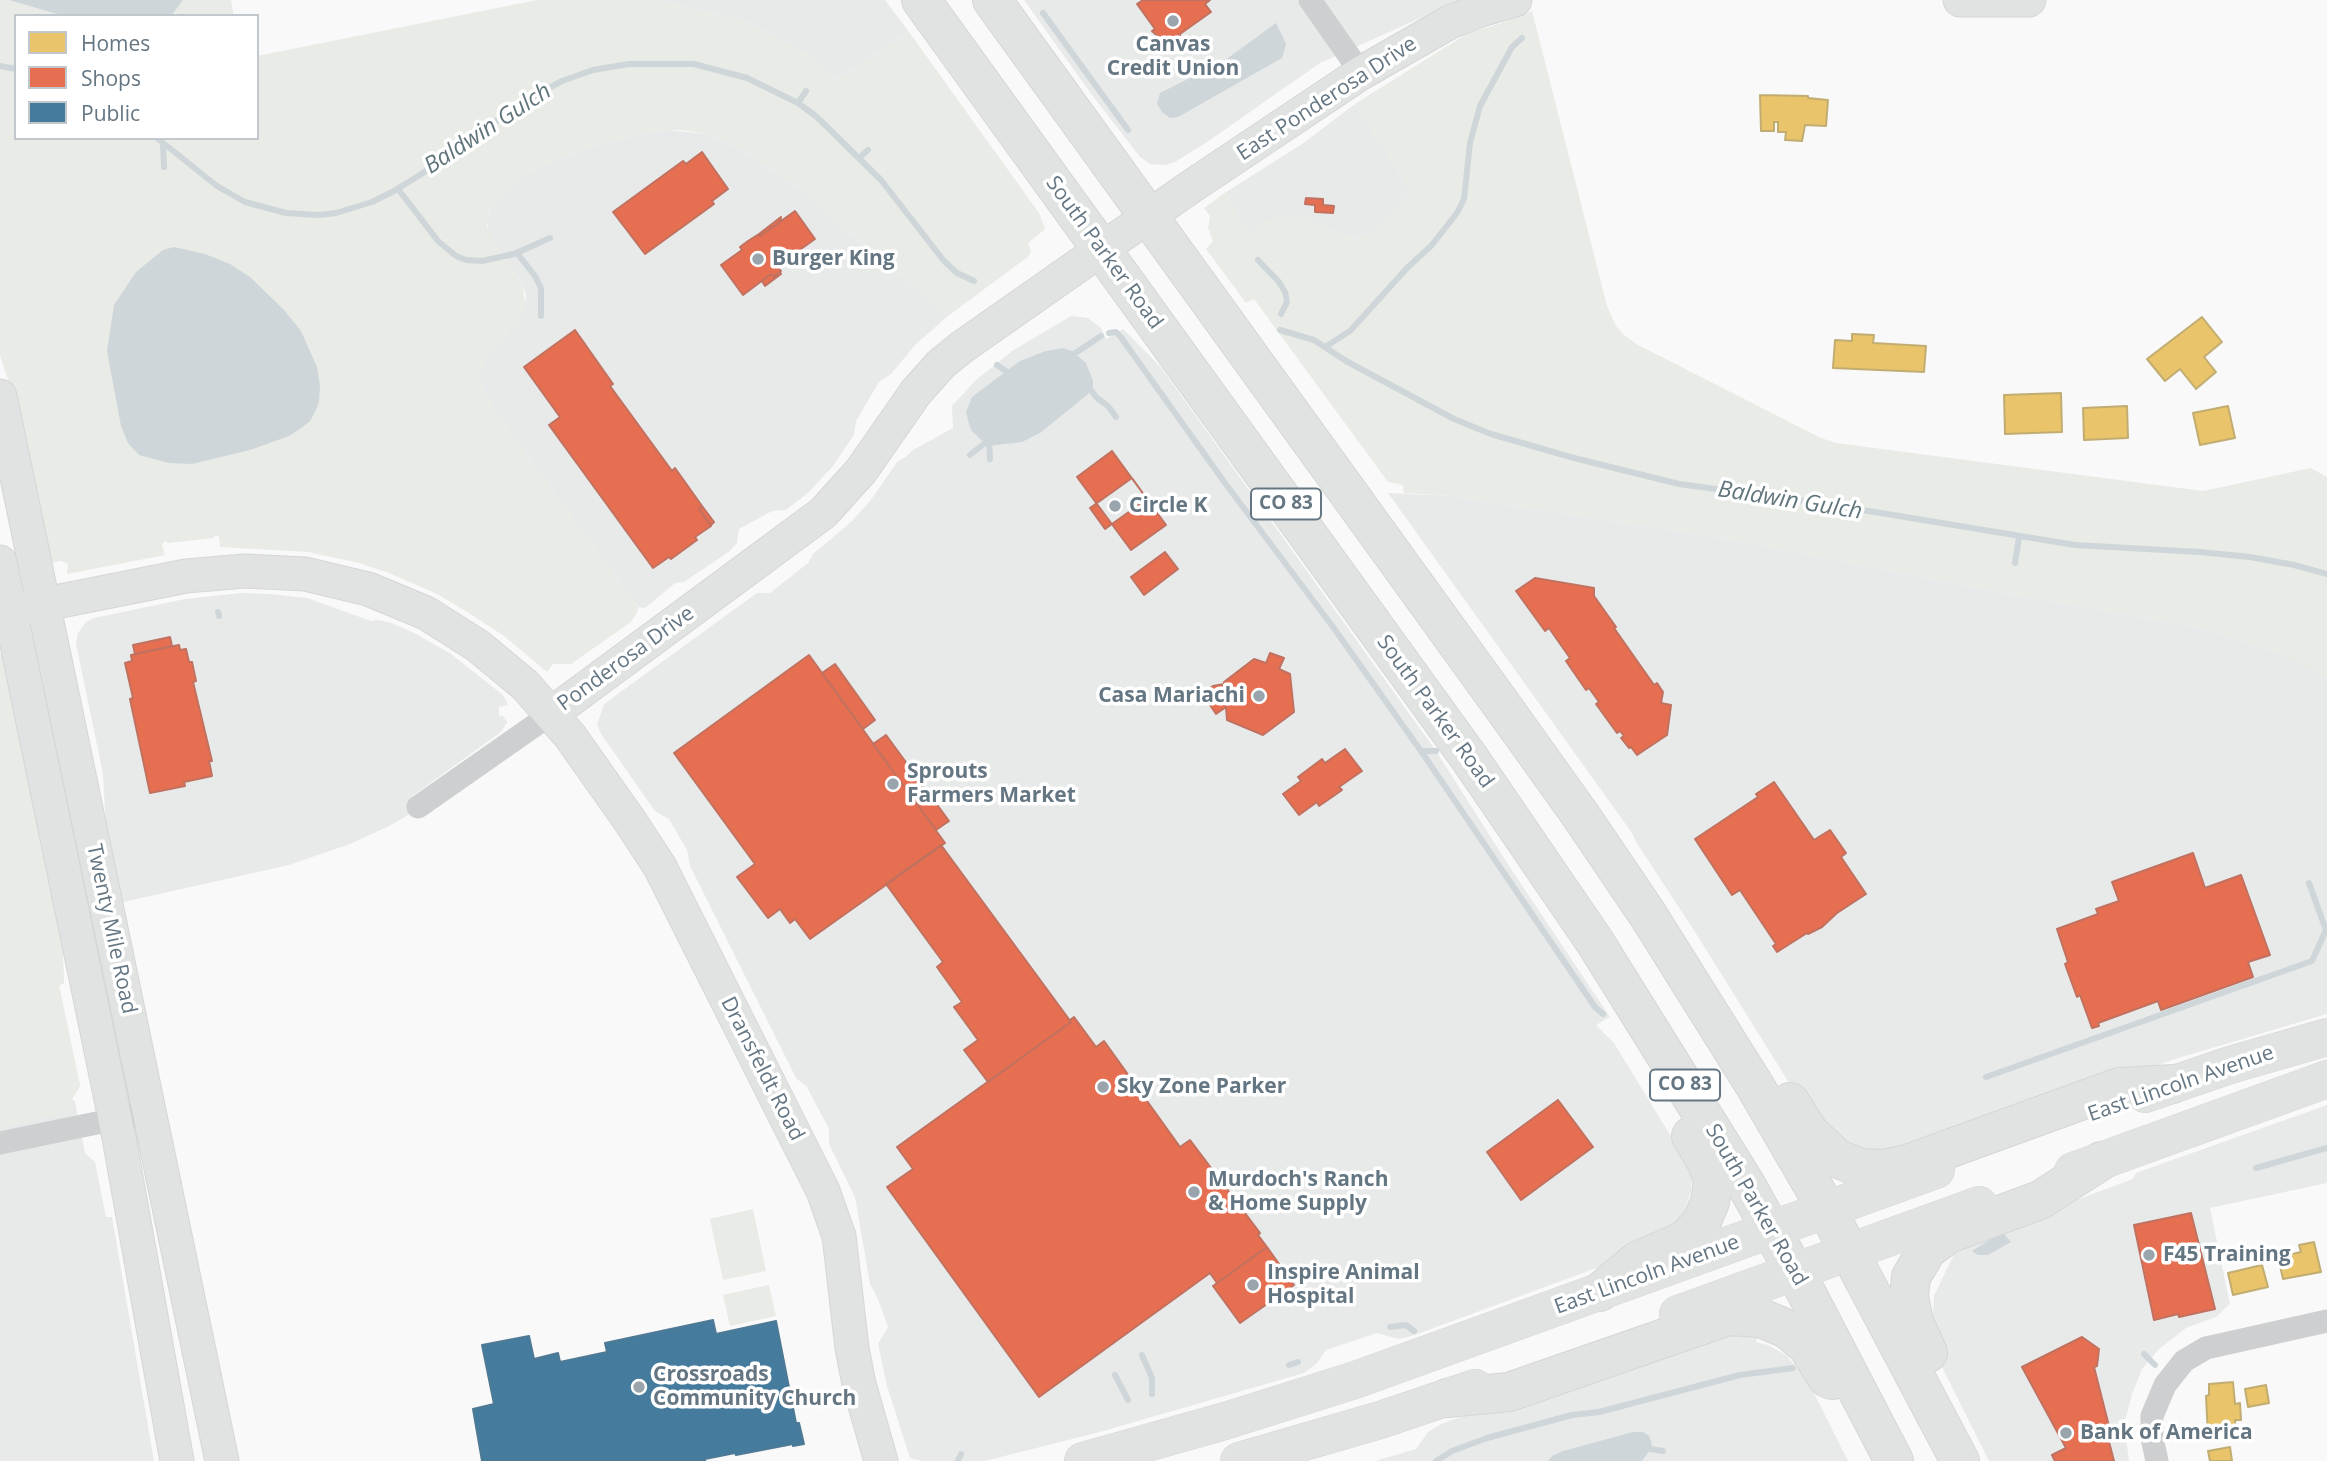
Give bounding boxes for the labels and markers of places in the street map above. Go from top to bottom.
marker: Canvas Credit Union [1165,13,1181,29]
place label: Canvas Credit Union [1107,32,1239,82]
place label: Burger King [772,246,895,272]
marker: Burger King [750,251,766,267]
place label: Circle K [1129,493,1207,519]
marker: Circle K [1107,498,1123,514]
place label: Casa Mariachi [1098,683,1245,709]
marker: Casa Mariachi [1251,688,1267,704]
place label: Sprouts Farmers Market [907,759,1076,809]
marker: Sprouts Farmers Market [885,776,901,792]
place label: Sky Zone Parker [1117,1074,1286,1100]
marker: Sky Zone Parker [1095,1079,1111,1095]
place label: Murdoch's Ranch & Home Supply [1208,1167,1388,1217]
marker: Murdoch's Ranch & Home Supply [1186,1184,1202,1200]
place label: F45 Training [2163,1242,2291,1268]
marker: F45 Training [2141,1247,2157,1263]
place label: Inspire Animal Hospital [1267,1260,1420,1310]
marker: Inspire Animal Hospital [1245,1277,1261,1293]
place label: Crossroads Community Church [653,1362,856,1412]
marker: Crossroads Community Church [631,1379,647,1395]
place label: Bank of America [2080,1420,2253,1446]
marker: Bank of America [2058,1425,2074,1441]

